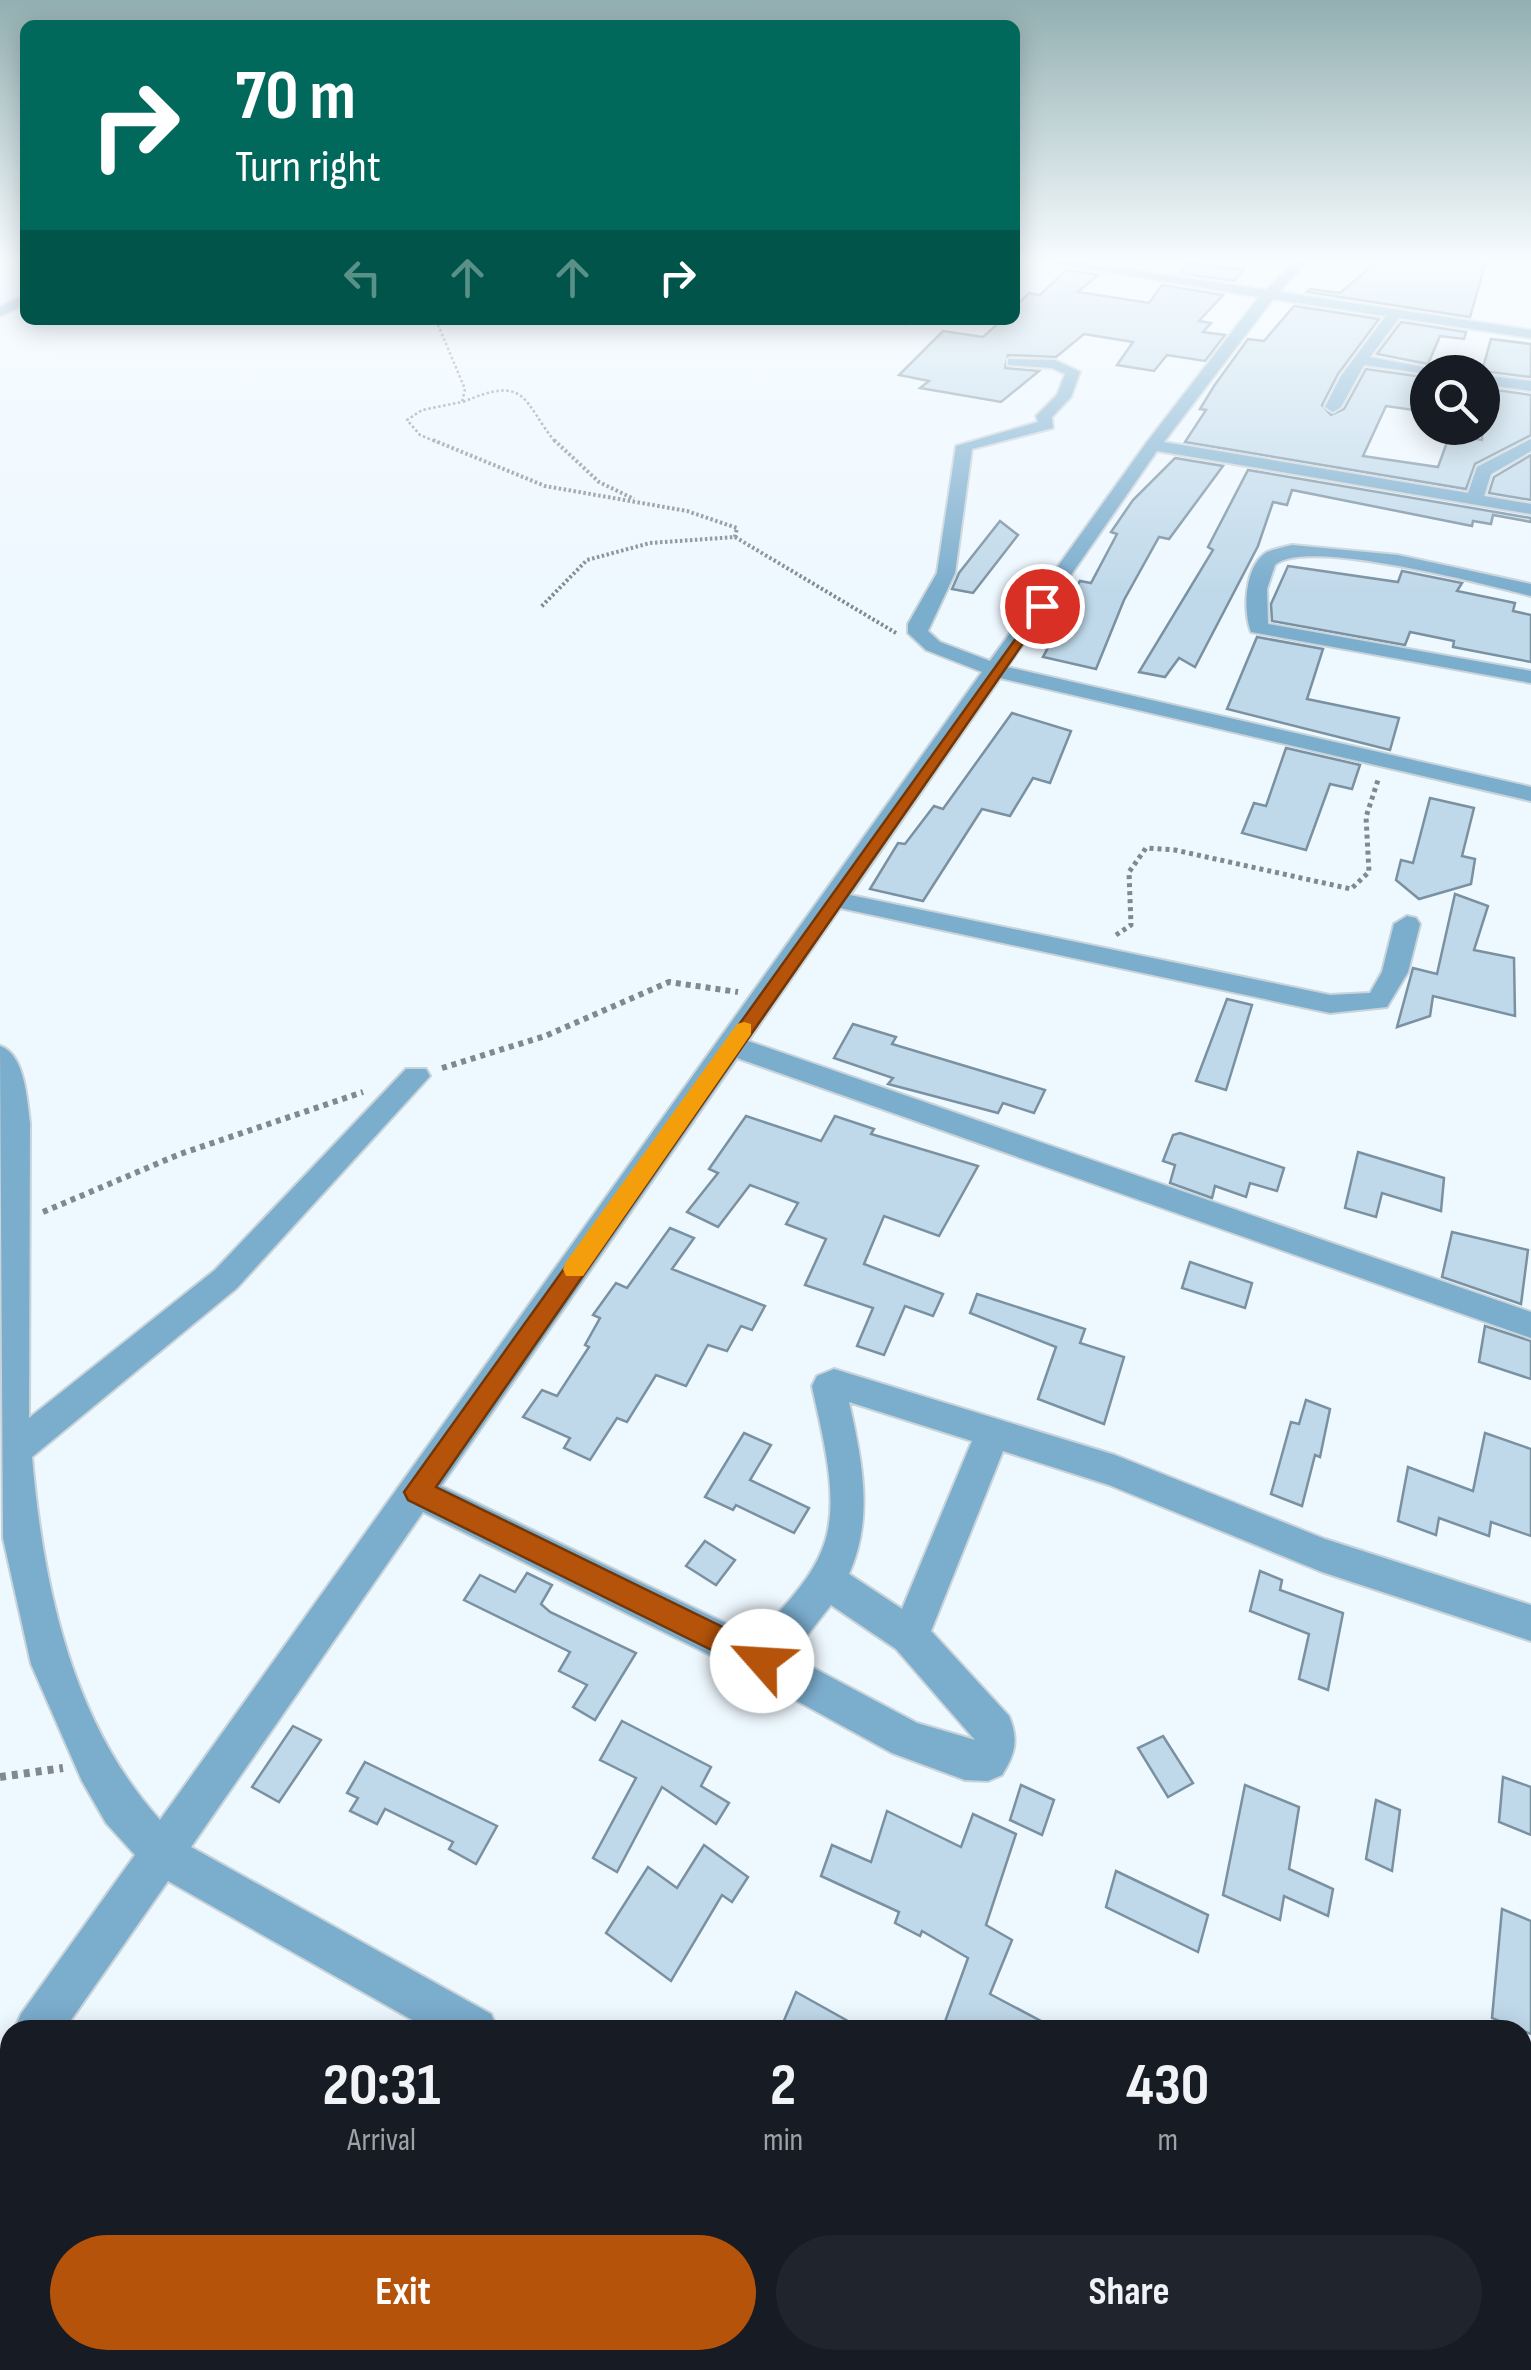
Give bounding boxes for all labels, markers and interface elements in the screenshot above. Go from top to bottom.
text: 70 m [235,55,356,139]
icon: right [70,60,200,190]
text: Turn right [235,140,381,195]
icon: left [335,250,390,305]
icon: ahead [440,250,495,305]
icon: ahead [545,250,600,305]
icon: right [650,250,705,305]
map controls [1410,355,1500,445]
button: search [1410,355,1500,445]
pin [1000,564,1085,649]
icon: arrive [1015,579,1070,634]
position arrow [710,1609,814,1713]
text: 20:31 [323,2050,441,2122]
text: 2 [770,2050,796,2122]
text: 430 [1126,2050,1209,2122]
text: Arrival [347,2121,416,2160]
text: min [763,2121,803,2160]
text: m [1157,2121,1178,2160]
button: Exit [50,2235,756,2350]
button: Share [776,2235,1482,2350]

